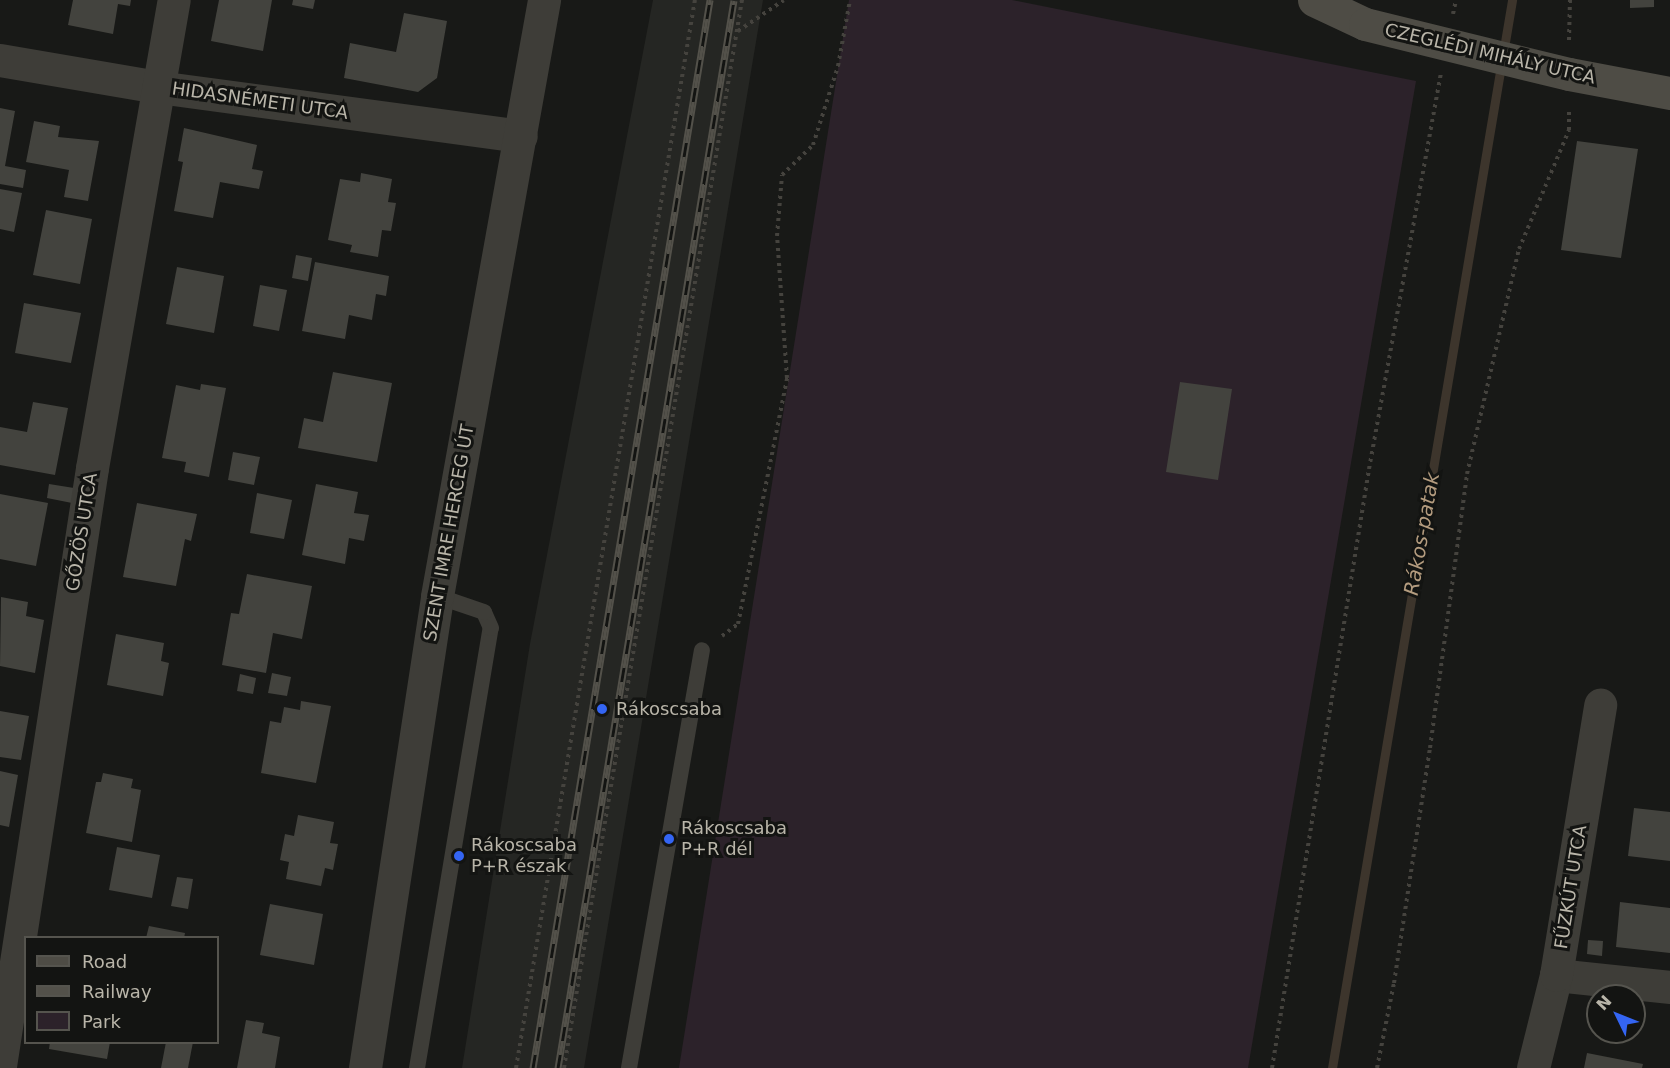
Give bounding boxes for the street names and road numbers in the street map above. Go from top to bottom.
street label: CZEGLÉDI MIHÁLY UTCA [1383,19,1597,89]
street label: HIDASNÉMETI UTCA [170,78,350,124]
street label: SZENT IMRE HERCEG ÚT [419,423,479,643]
street label: GŐZÖS UTCA [62,471,102,593]
street label: FŰZKÚT UTCA [1551,824,1591,950]

